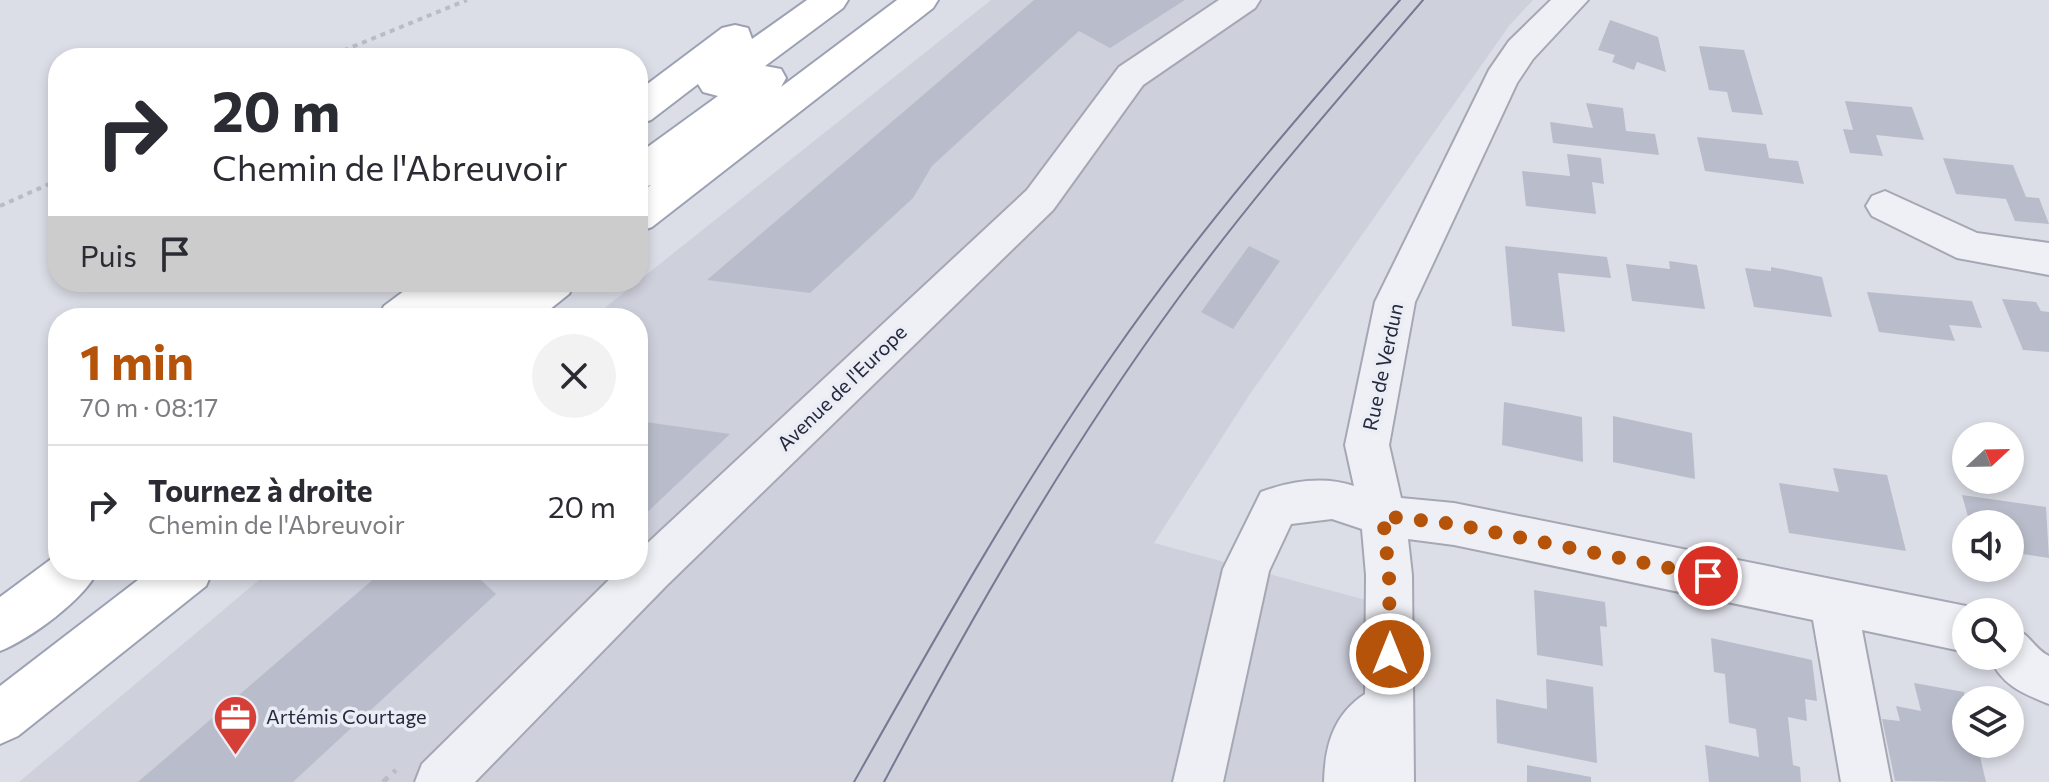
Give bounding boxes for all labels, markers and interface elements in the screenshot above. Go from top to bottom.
text: 20 m [212,75,340,144]
icon: right [80,80,184,184]
text: Chemin de l'Abreuvoir [212,144,568,188]
icon: arrive [153,232,197,276]
text: Puis [80,236,137,273]
street label: Rue de Verdun [1357,301,1407,433]
street label: Avenue de l'Europe [772,319,911,455]
text: 1 min [80,331,194,390]
button: close [532,334,616,418]
text: 70 m · 08:17 [80,391,218,422]
north arrow [1952,422,2024,494]
map controls [1952,422,2024,758]
text: Tournez à droite [148,471,372,508]
icon: right [80,483,124,527]
text: 20 m [548,487,616,524]
text: Chemin de l'Abreuvoir [148,508,405,539]
button: sound [1952,510,2024,582]
pin [1674,542,1742,610]
icon: arrive [1686,554,1730,598]
button: search [1952,598,2024,670]
position arrow [1348,612,1432,696]
button: layers [1952,686,2024,758]
office icon: Artémis Courtage [211,693,259,756]
place label: Artémis Courtage [266,704,427,728]

